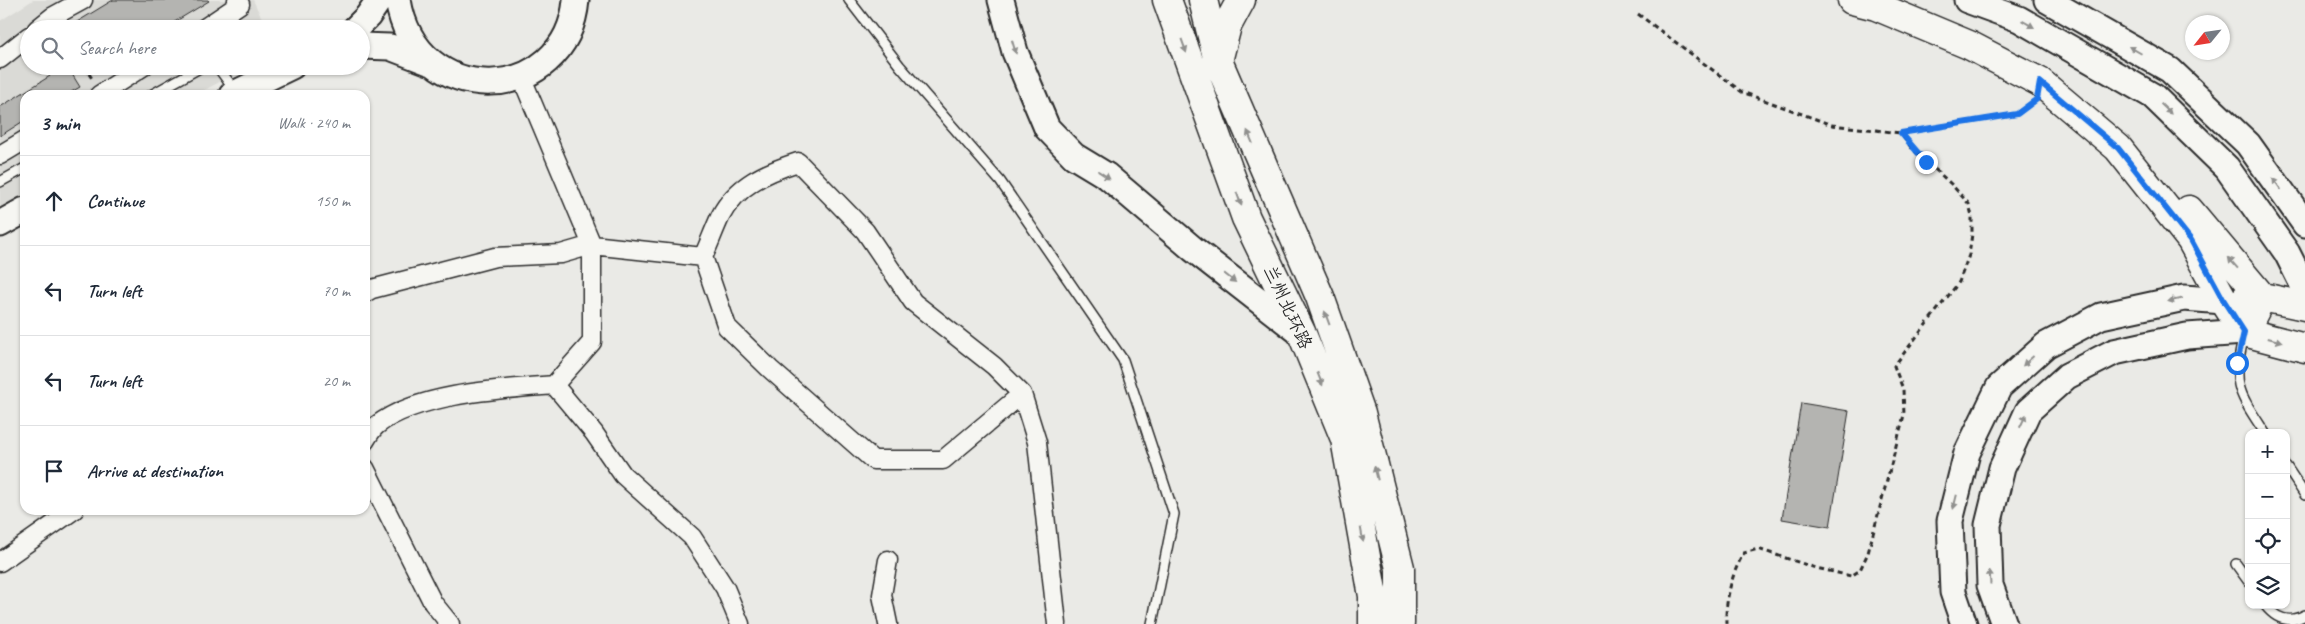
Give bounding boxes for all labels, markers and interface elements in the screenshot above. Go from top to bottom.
north arrow [2185,15,2230,60]
search box [20,20,370,75]
one-way arrow [2021,20,2036,28]
icon: search [38,34,66,62]
text: Search here [78,36,155,60]
one-way arrow [1180,39,1188,54]
one-way arrow [1010,40,1018,55]
one-way arrow [2128,46,2142,54]
one-way arrow [2160,103,2172,115]
text: 3 min [40,110,80,136]
text: Walk · 240 m [278,113,350,133]
one-way arrow [1246,130,1254,144]
route end [1915,151,1938,174]
one-way arrow [1098,170,1111,180]
one-way arrow [2272,177,2282,191]
icon: ahead [40,187,68,215]
text: Continue [87,189,144,213]
text: 150 m [316,191,350,211]
one-way arrow [1235,192,1243,207]
one-way arrow [2228,257,2239,270]
street label: 兰州北环路 [1259,262,1317,352]
one-way arrow [1223,272,1236,283]
icon: left [40,277,68,305]
text: Turn left [87,279,142,303]
text: 70 m [323,281,350,301]
one-way arrow [2168,296,2183,304]
one-way arrow [1323,311,1330,326]
one-way arrow [2267,336,2282,344]
route start [2226,352,2249,375]
one-way arrow [2022,355,2034,367]
icon: left [40,367,68,395]
text: Turn left [87,369,142,393]
text: 20 m [323,371,350,391]
one-way arrow [1317,371,1325,386]
one-way arrow [2019,414,2028,429]
map controls [2245,429,2290,609]
button: + [2245,429,2290,474]
icon: arrive [40,457,68,485]
text: Arrive at destination [87,459,223,483]
one-way arrow [1372,466,1380,481]
button: − [2245,474,2290,519]
one-way arrow [1951,494,1959,509]
button: locate [2245,519,2290,564]
one-way arrow [1359,527,1367,543]
button: layers [2245,564,2290,609]
one-way arrow [1986,569,1994,585]

